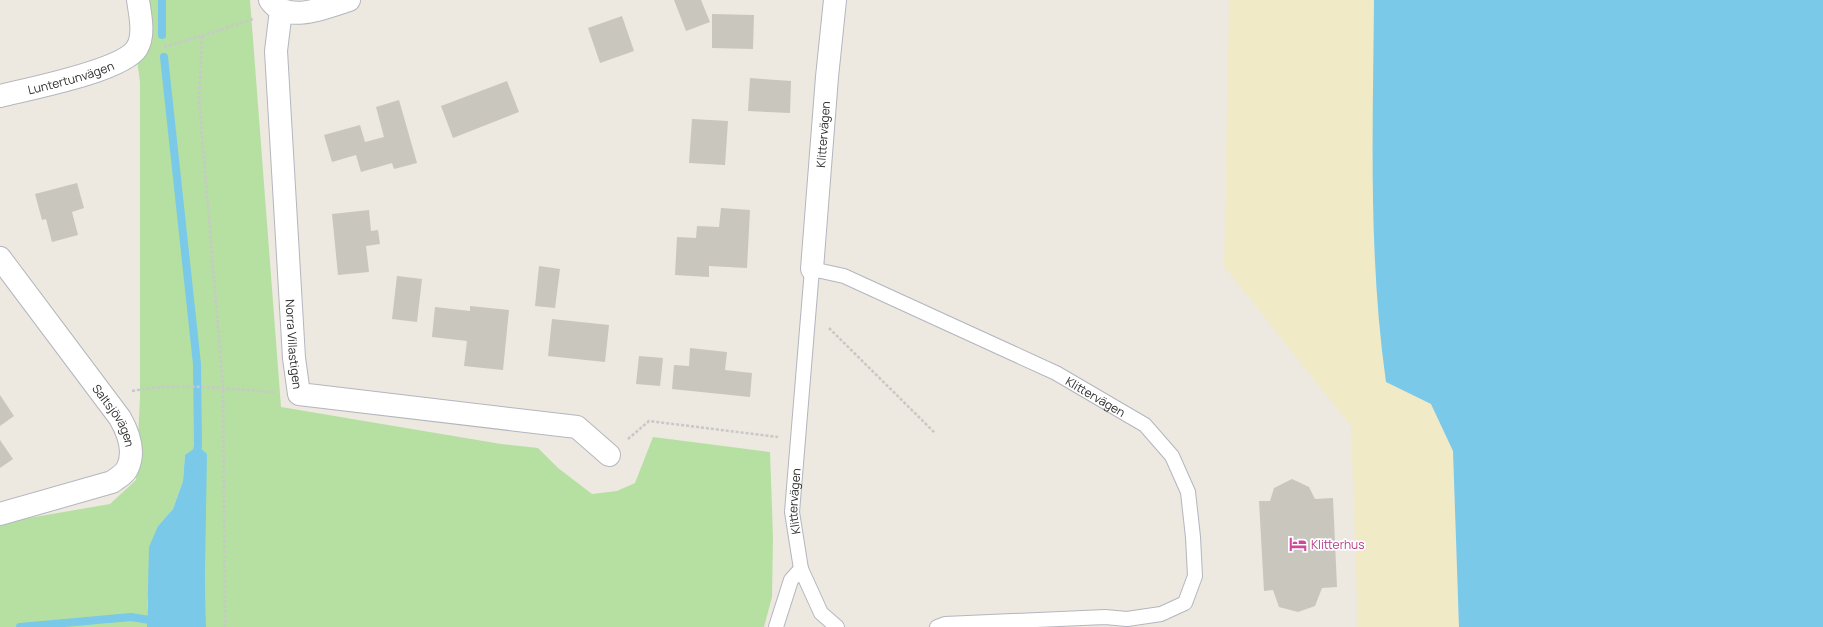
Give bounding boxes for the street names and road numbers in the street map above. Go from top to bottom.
street label: Luntertunvägen [26,57,116,98]
street label: Klittervägen [811,101,834,168]
street label: Norra Villastigen [282,299,307,390]
street label: Klittervägen [1063,372,1129,420]
street label: Saltsjövägen [89,380,139,448]
street label: Klittervägen [783,467,804,536]

